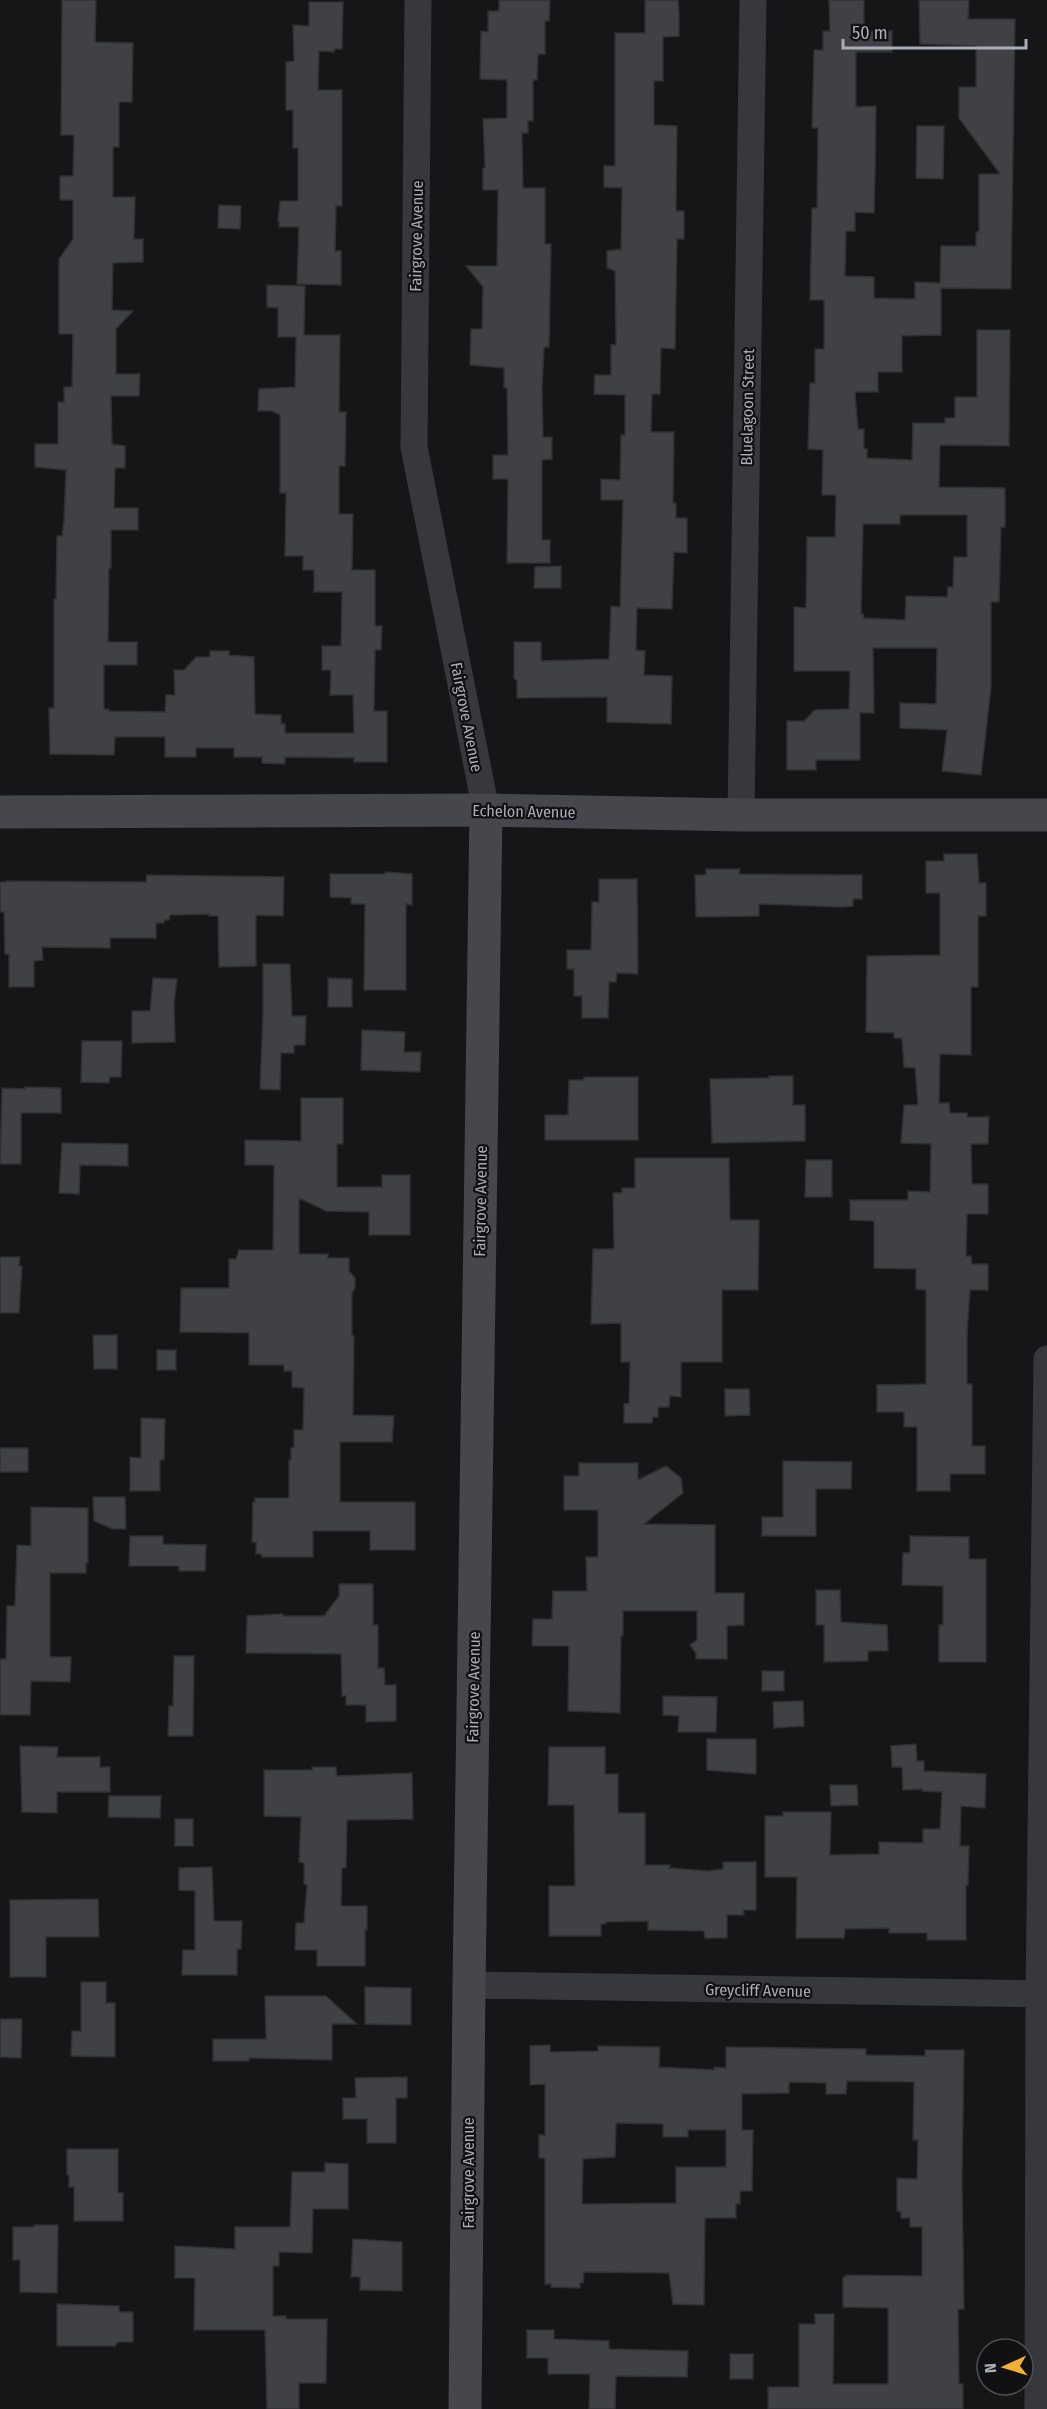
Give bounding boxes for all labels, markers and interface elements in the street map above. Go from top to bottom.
scale bar [843,12,1026,50]
text: 50 m [852,22,888,44]
street label: Fairgrove Avenue [406,180,427,292]
street label: Bluelagoon Street [737,348,758,466]
street label: Fairgrove Avenue [447,661,486,774]
street label: Echelon Avenue [472,801,576,822]
street label: Fairgrove Avenue [470,1145,491,1257]
street label: Fairgrove Avenue [463,1631,484,1743]
street label: Greycliff Avenue [705,1980,811,2001]
street label: Fairgrove Avenue [459,2117,478,2229]
north arrow [975,2337,1035,2397]
text: N [981,2363,1000,2373]

